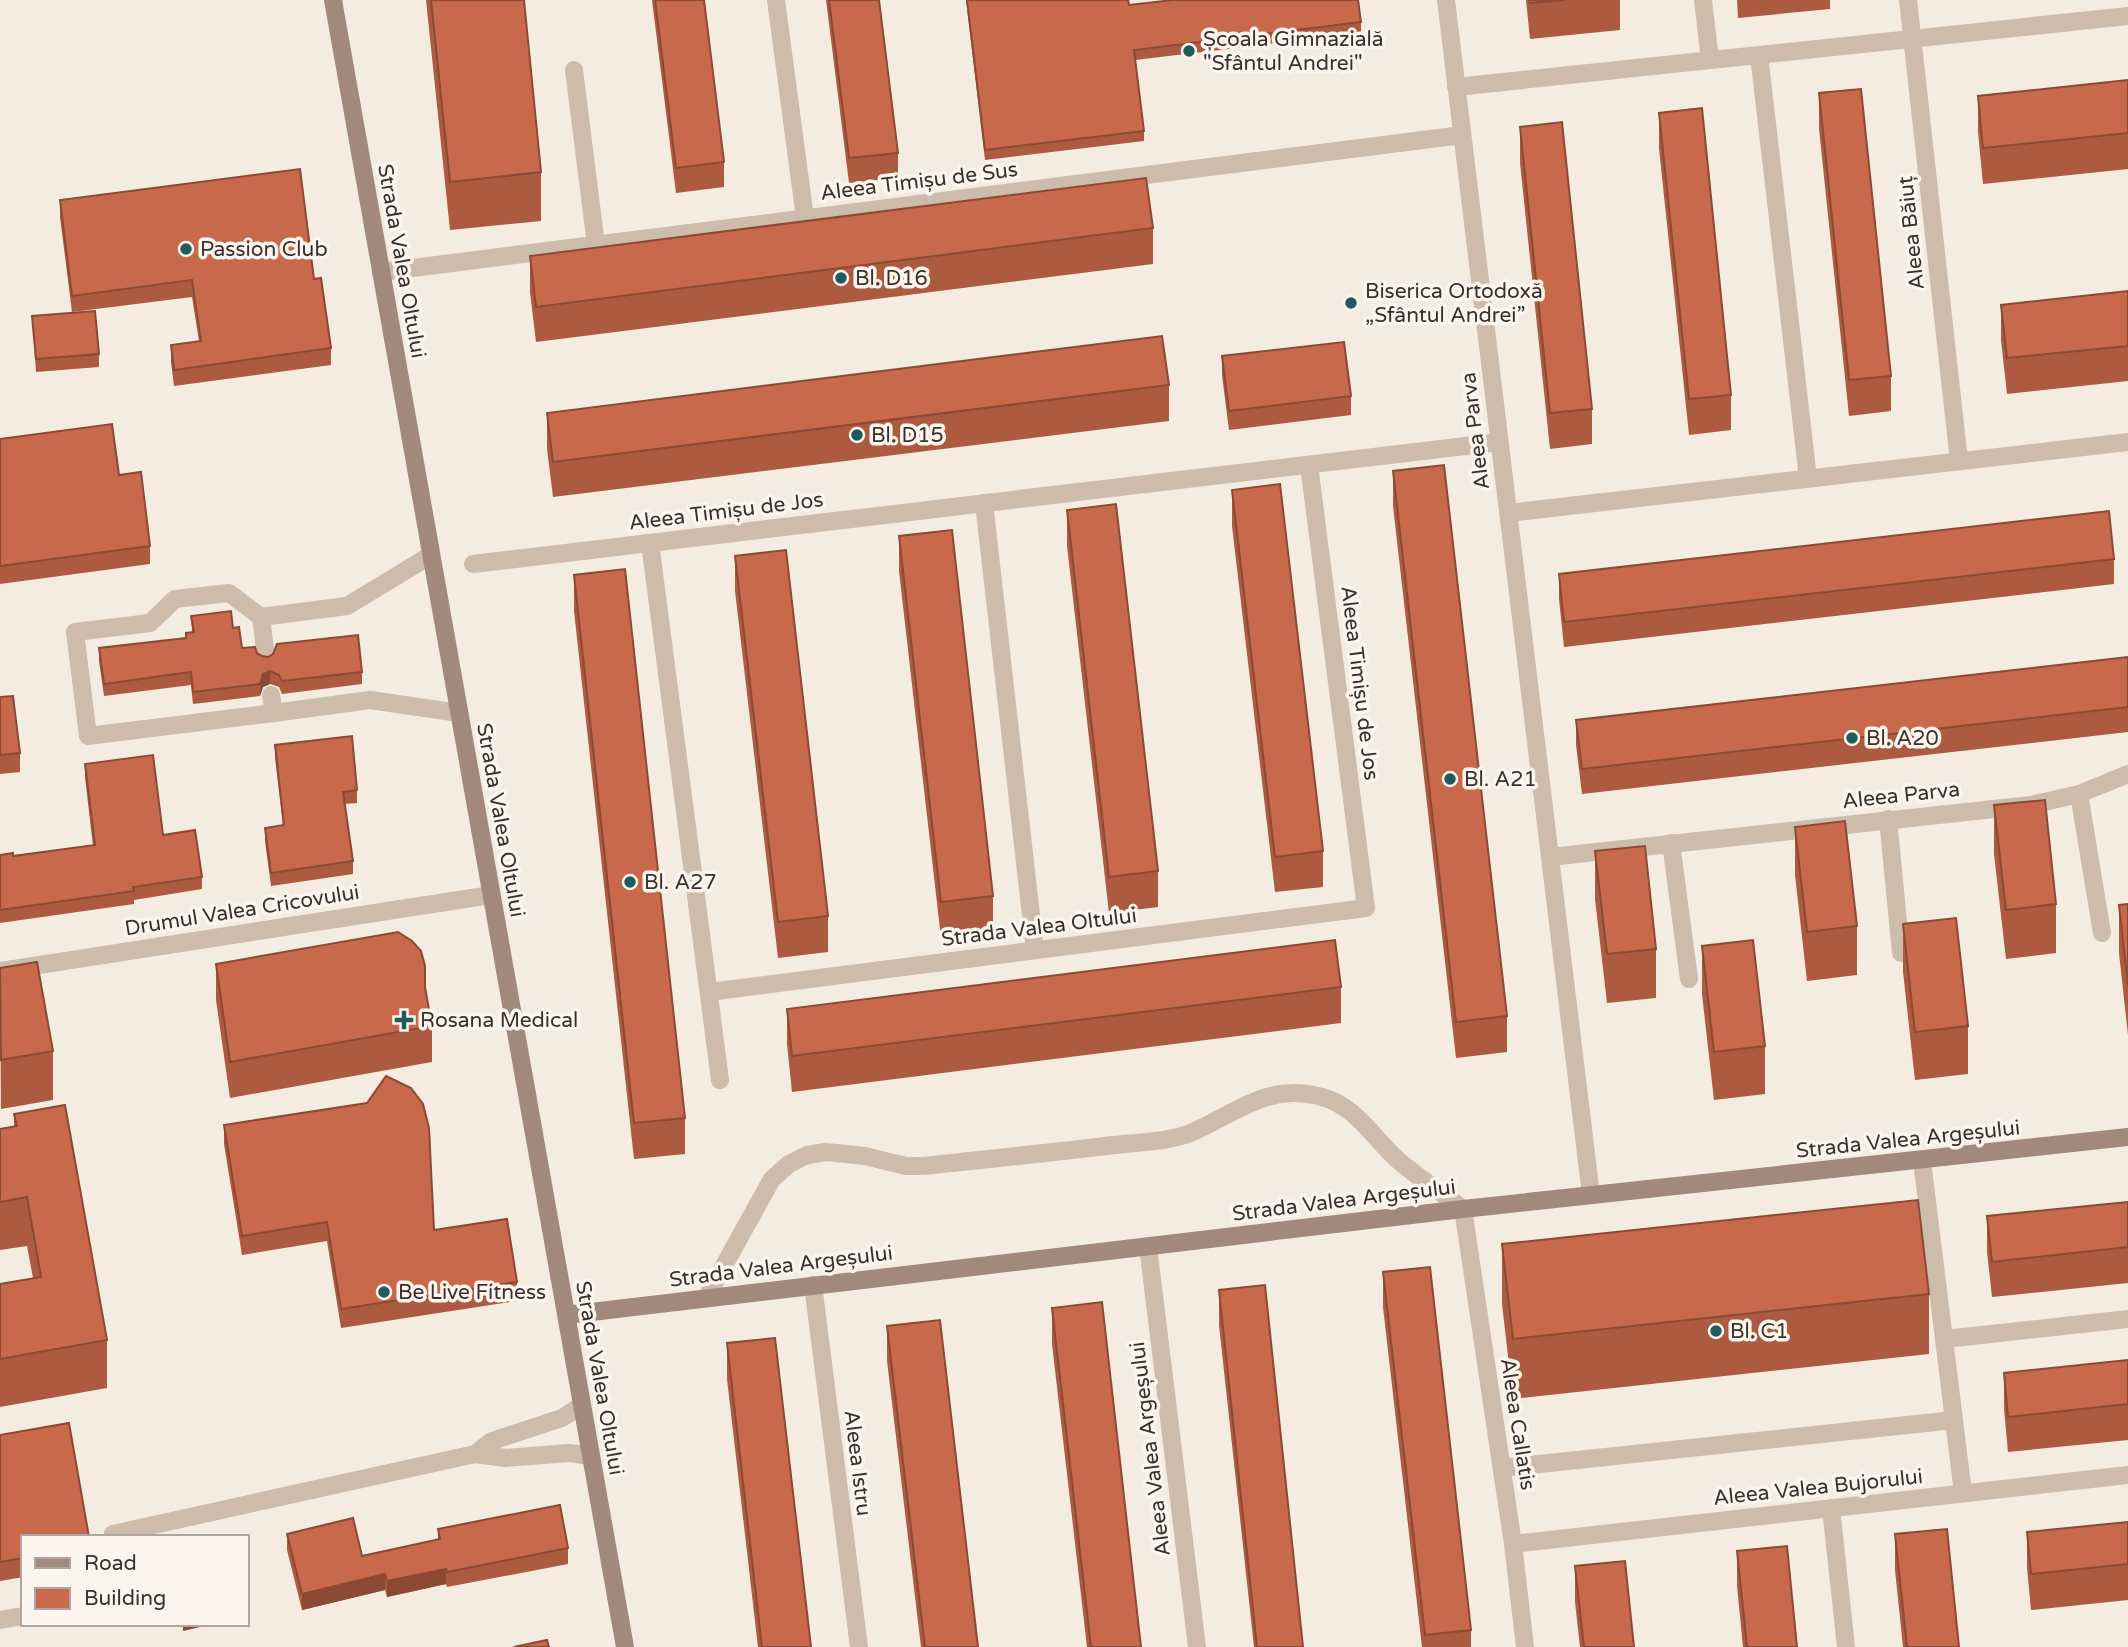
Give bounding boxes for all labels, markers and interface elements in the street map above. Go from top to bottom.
place label: Școala Gimnazială "Sfântul Andrei" [1203,27,1384,76]
marker: Școala Gimnazială "Sfântul Andrei" [1181,43,1197,59]
street label: Aleea Timișu de Sus [819,157,1019,206]
street label: Strada Valea Oltului [372,162,431,360]
street label: Aleea Băiuț [1893,175,1930,291]
place label: Passion Club [200,237,328,262]
marker: Passion Club [178,241,194,257]
place label: Bl. D16 [855,266,928,291]
marker: Bl. D16 [833,270,849,286]
place label: Biserica Ortodoxă „Sfântul Andrei” [1365,279,1543,328]
marker: Biserica Ortodoxă „Sfântul Andrei” [1343,295,1359,311]
street label: Aleea Parva [1456,371,1495,491]
place label: Bl. D15 [871,423,944,448]
marker: Bl. D15 [849,427,865,443]
street label: Aleea Timișu de Jos [627,487,825,536]
street label: Aleea Timișu de Jos [1335,584,1384,782]
street label: Strada Valea Oltului [471,721,530,919]
place label: Bl. A20 [1866,726,1939,751]
marker: Bl. A20 [1844,730,1860,746]
place label: Bl. A21 [1464,767,1537,792]
marker: Bl. A21 [1442,771,1458,787]
street label: Aleea Parva [1841,777,1961,814]
place label: Bl. A27 [644,870,717,895]
marker: Bl. A27 [622,874,638,890]
street label: Drumul Valea Cricovului [123,880,361,941]
street label: Strada Valea Oltului [940,903,1138,952]
place label: Rosana Medical [420,1008,578,1033]
marker: Rosana Medical [394,1010,414,1030]
street label: Strada Valea Argeșului [1795,1115,2021,1164]
street label: Strada Valea Argeșului [1231,1174,1457,1227]
street label: Strada Valea Argeșului [668,1240,894,1293]
street label: Strada Valea Oltului [570,1279,629,1477]
place label: Be Live Fitness [398,1280,546,1305]
marker: Be Live Fitness [376,1284,392,1300]
place label: Bl. C1 [1730,1319,1788,1344]
marker: Bl. C1 [1708,1323,1724,1339]
street label: Aleea Valea Argeșului [1125,1340,1176,1558]
street label: Aleea Callatis [1495,1356,1540,1492]
street label: Aleea Istru [839,1409,876,1517]
street label: Aleea Valea Bujorului [1712,1464,1924,1511]
legend [21,1535,248,1626]
text: Road [84,1551,137,1576]
text: Building [84,1586,166,1611]

